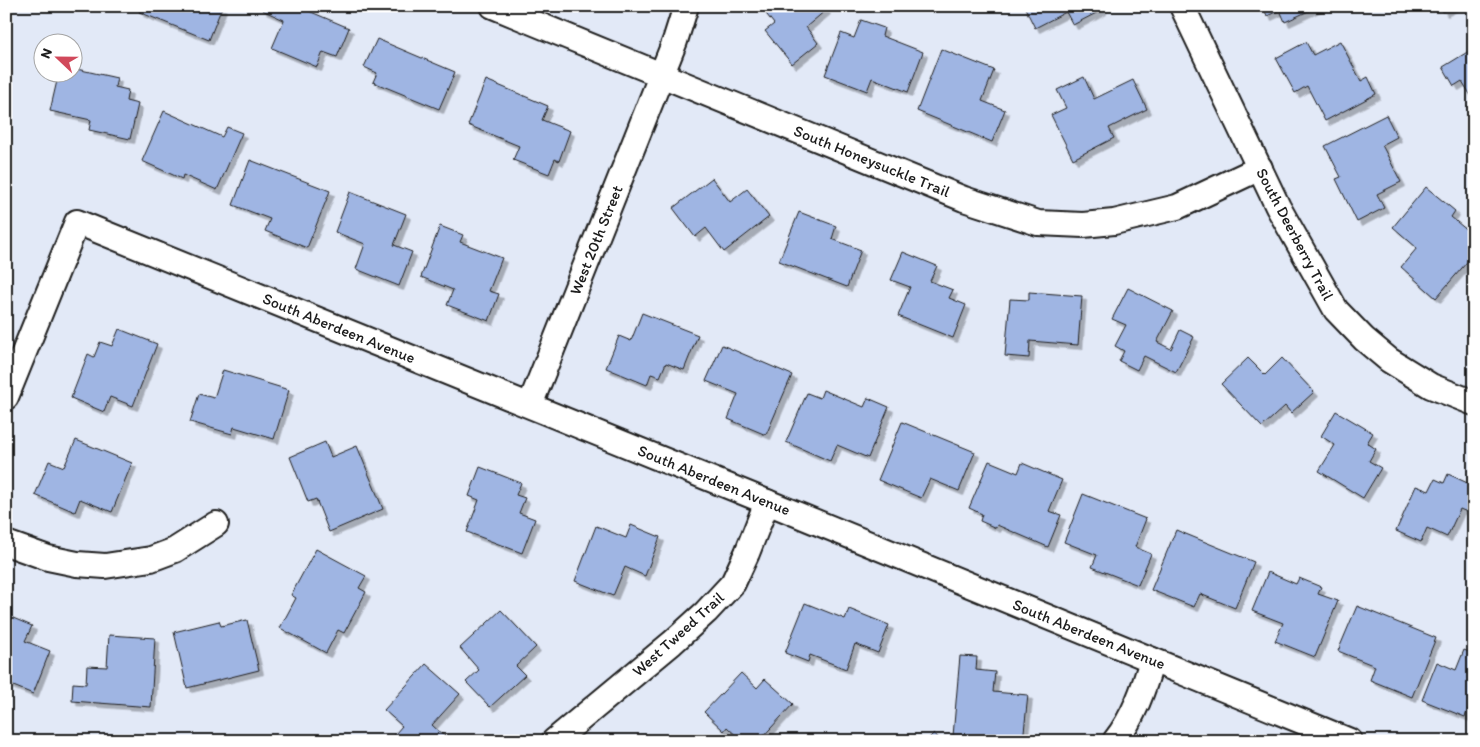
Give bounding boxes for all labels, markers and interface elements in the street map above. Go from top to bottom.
north arrow [32,32,82,82]
text: N [37,46,56,61]
street label: South Honeysuckle Trail [791,121,953,201]
street label: South Deerberry Trail [1252,165,1338,304]
street label: West 20th Street [565,182,627,298]
street label: South Aberdeen Avenue [260,289,418,367]
street label: South Aberdeen Avenue [635,441,793,519]
street label: West Tweed Trail [628,587,728,680]
street label: South Aberdeen Avenue [1010,595,1168,673]

